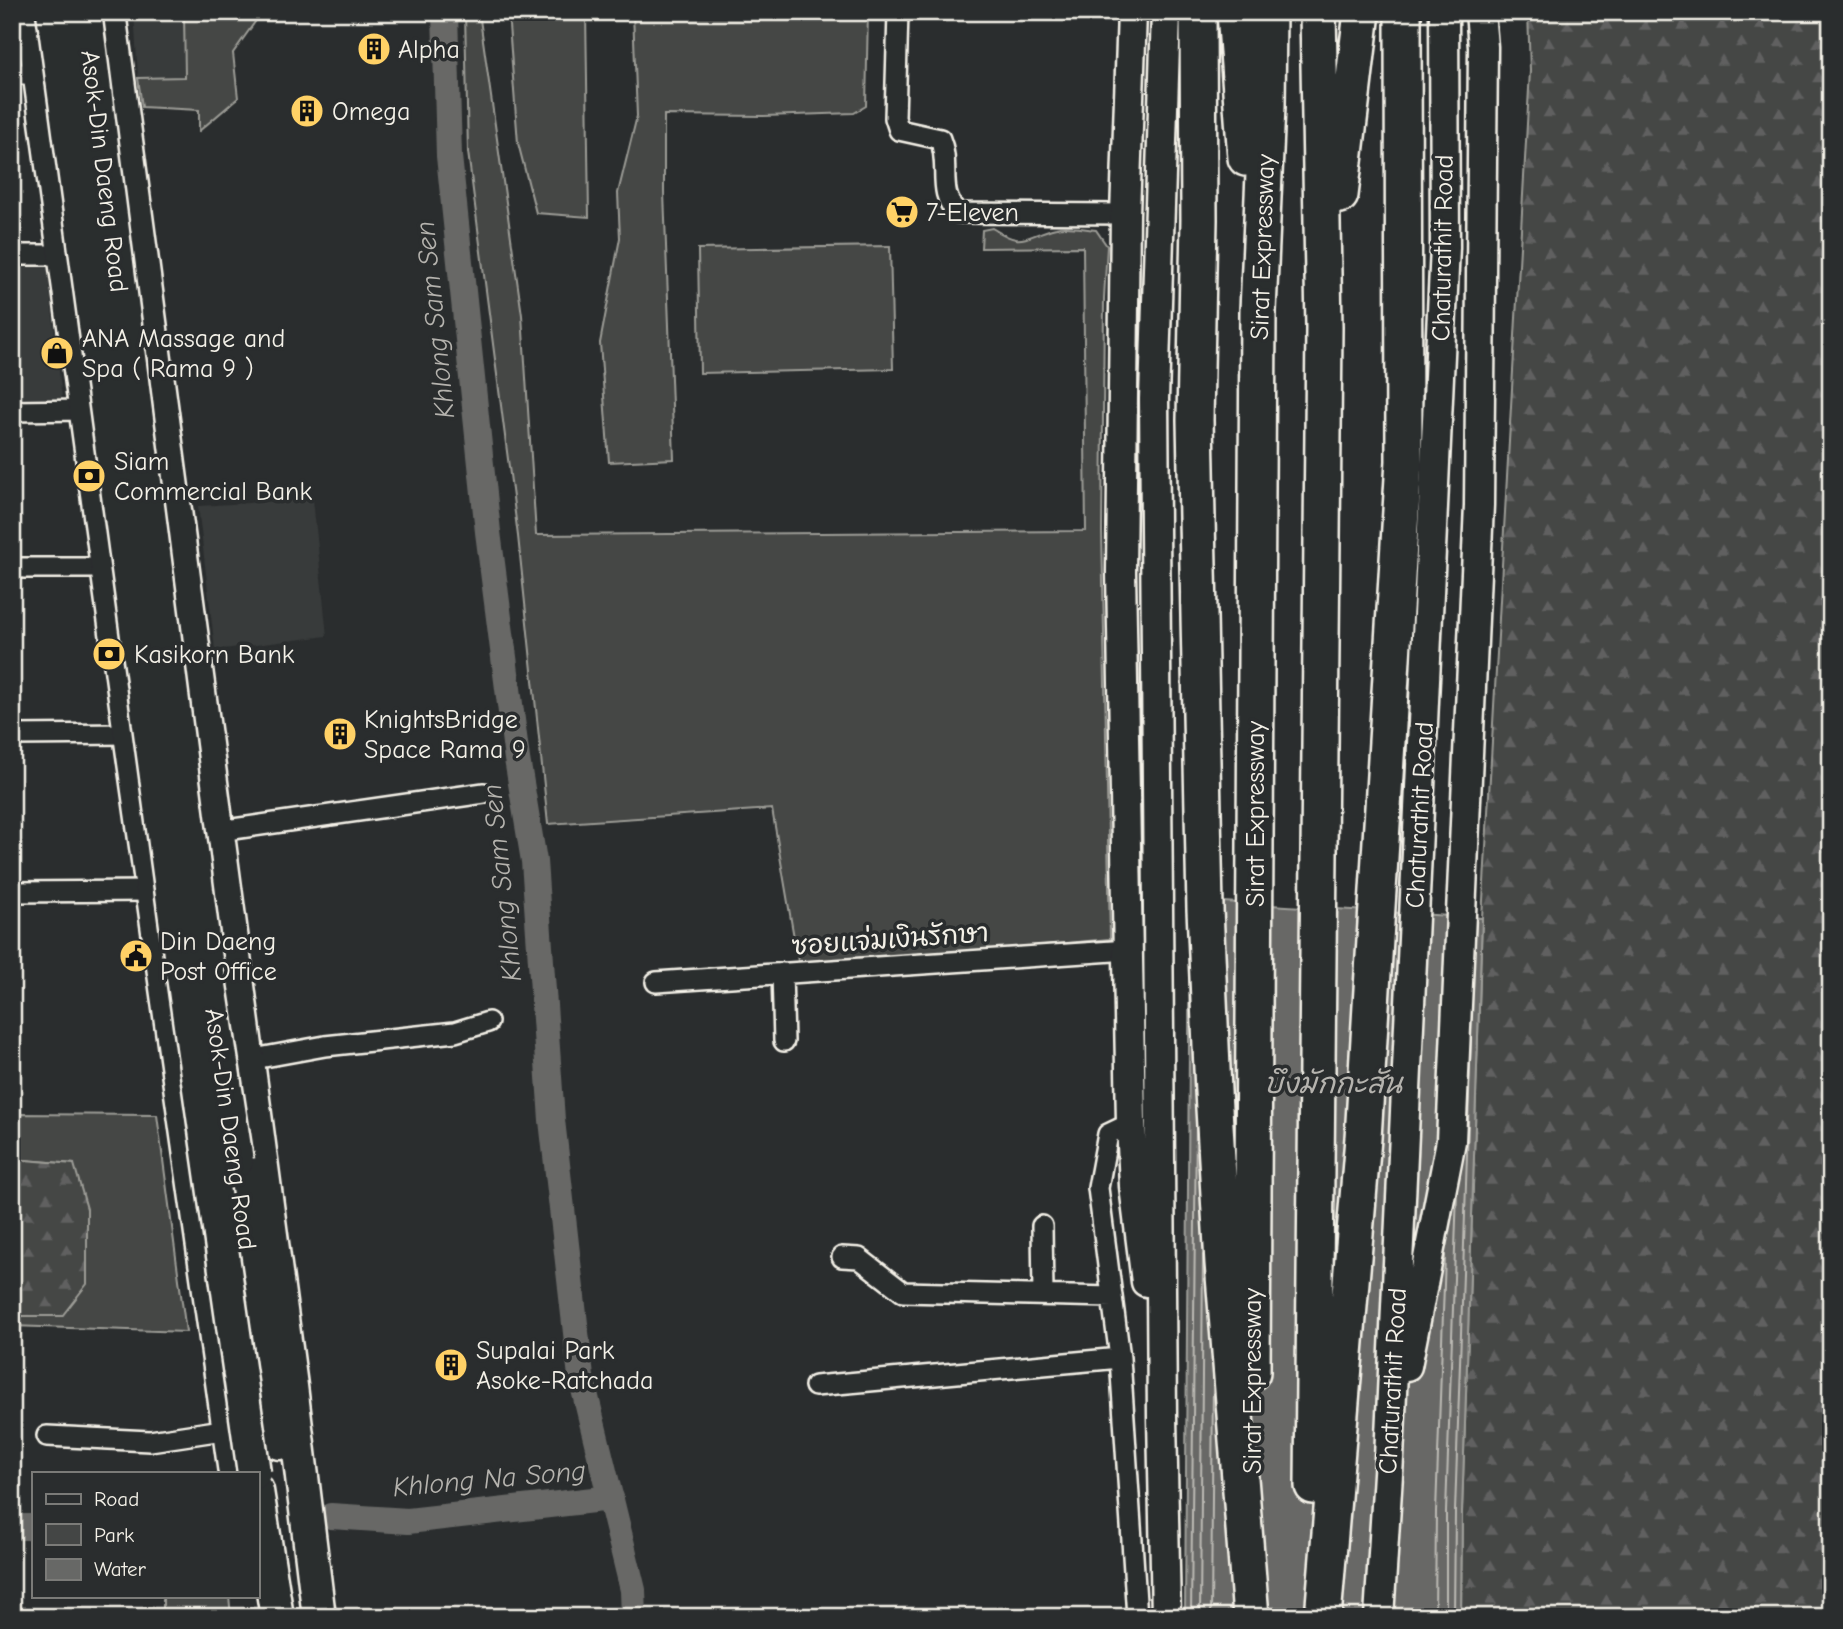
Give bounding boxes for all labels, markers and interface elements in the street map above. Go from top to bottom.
building icon: Alpha [355,30,393,68]
place label: Alpha [398,35,460,65]
street label: Asok-Din Daeng Road [74,48,134,294]
building icon: Omega [288,92,326,130]
place label: Omega [332,97,410,127]
street label: Sirat Expressway [1245,153,1281,341]
street label: Chaturathit Road [1426,154,1460,342]
supermarket icon: 7-Eleven [883,193,921,231]
place label: 7-Eleven [926,198,1019,228]
water label: Khlong Sam Sen [409,220,461,420]
place label: ANA Massage and Spa ( Rama 9 ) [82,324,285,384]
shop icon: ANA Massage and Spa ( Rama 9 ) [38,334,76,372]
place label: Siam Commercial Bank [114,447,312,507]
bank icon: Siam Commercial Bank [70,457,108,495]
bank icon: Kasikorn Bank [90,635,128,673]
place label: Kasikorn Bank [134,640,295,670]
place label: KnightsBridge Space Rama 9 [364,705,526,765]
building icon: KnightsBridge Space Rama 9 [321,715,359,753]
street label: Sirat Expressway [1241,721,1271,907]
street label: Chaturathit Road [1400,721,1440,909]
water label: Khlong Sam Sen [476,783,528,983]
street label: ซอยแจ่มเงินรักษา [790,917,990,962]
place label: Din Daeng Post Office [160,927,277,987]
public building icon: Din Daeng Post Office [117,937,155,975]
street label: Asok-Din Daeng Road [198,1006,262,1252]
water label: บึงมักกะสัน [1264,1067,1405,1100]
street label: Chaturathit Road [1373,1287,1413,1475]
street label: Sirat Expressway [1238,1288,1268,1474]
place label: Supalai Park Asoke-Ratchada [476,1336,653,1396]
building icon: Supalai Park Asoke-Ratchada [432,1346,470,1384]
water label: Khlong Na Song [391,1455,587,1503]
legend [32,1472,259,1598]
text: Road [94,1487,139,1511]
text: Park [94,1523,134,1547]
text: Water [94,1557,147,1581]

